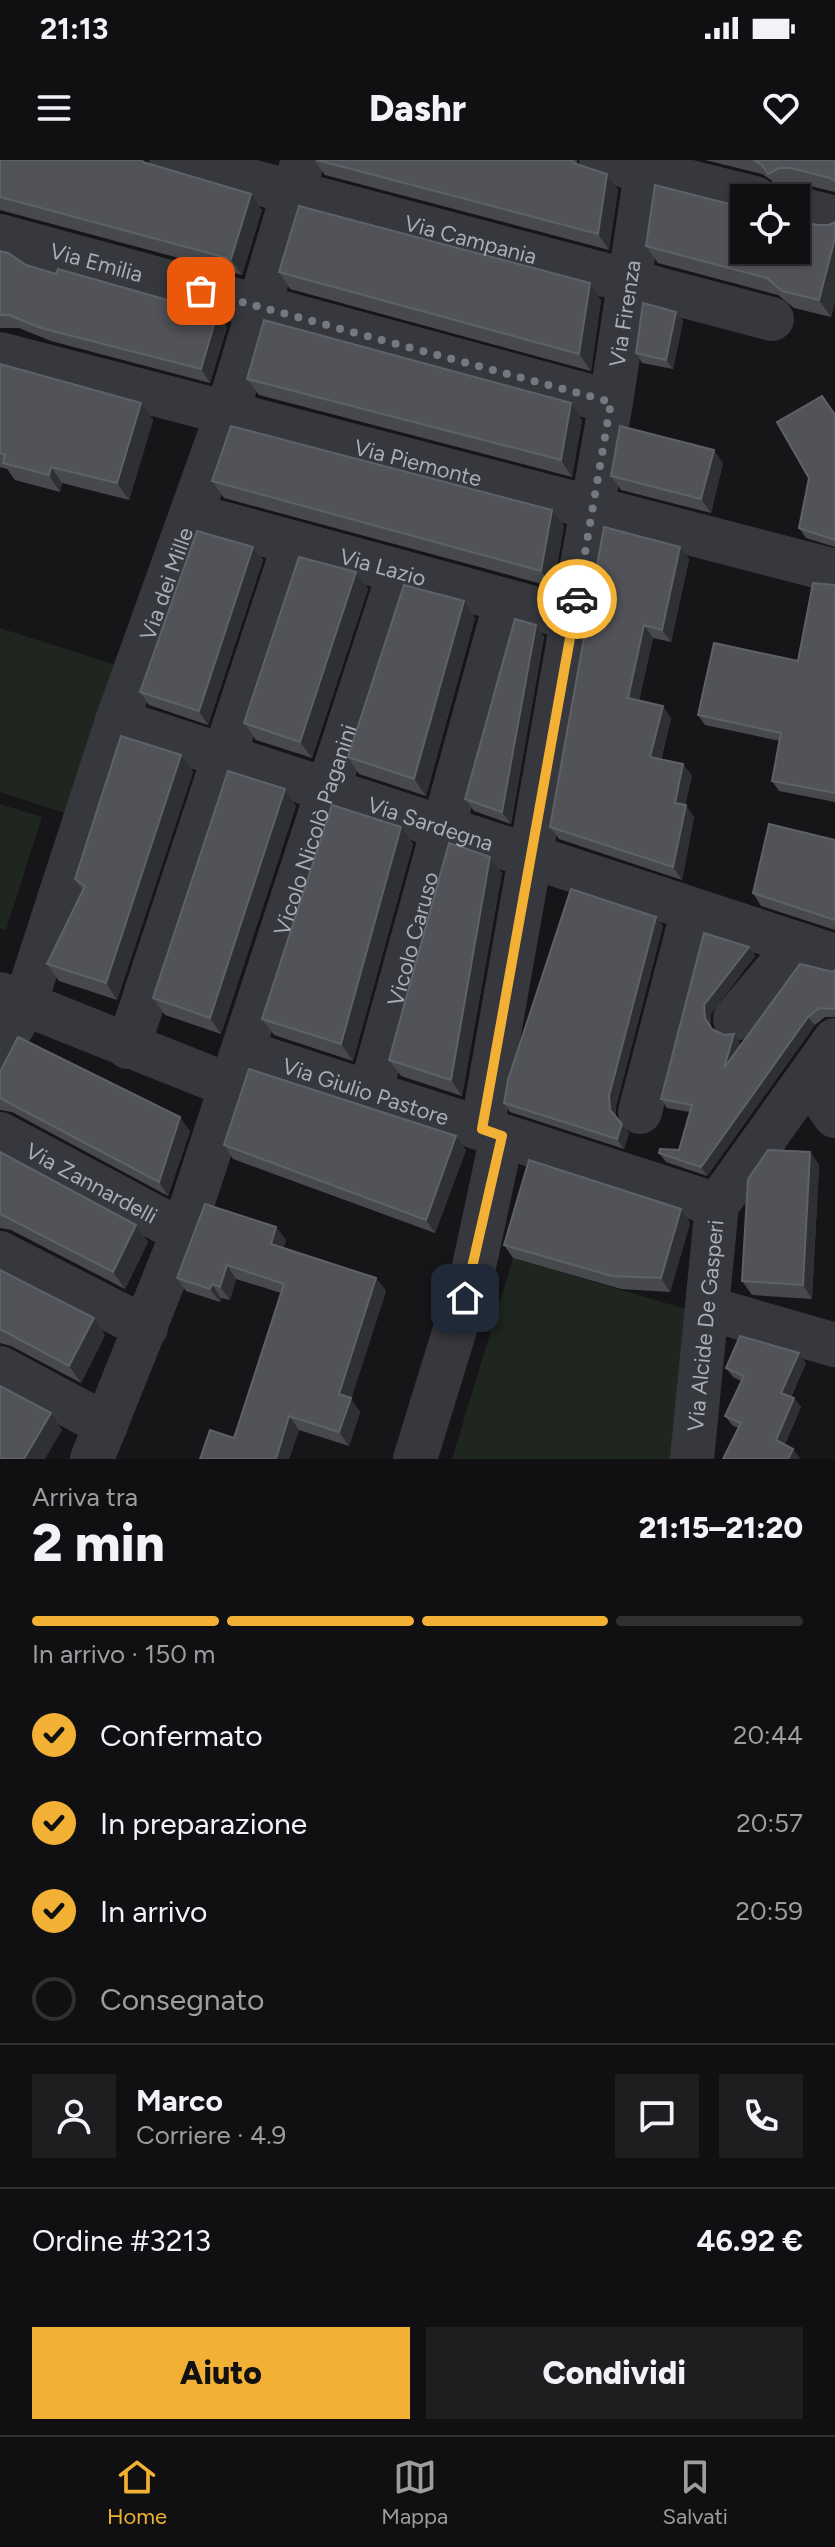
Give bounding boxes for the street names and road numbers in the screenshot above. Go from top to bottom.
street label: Via Campania [401,209,540,270]
street label: Via Emilia [47,237,146,288]
street label: Via Firenza [604,258,647,369]
street label: Via Piemonte [351,434,485,493]
street label: Via dei Mille [134,524,199,644]
street label: Via Lazio [337,543,429,592]
street label: Vicolo Nicolò Paganini [268,721,363,939]
street label: Via Sardegna [364,791,497,857]
street label: Vicolo Caruso [382,869,444,1009]
street label: Via Giulio Pastore [279,1052,452,1131]
street label: Via Zannardelli [21,1137,162,1230]
street label: Via Alcide De Gasperi [682,1219,729,1433]

